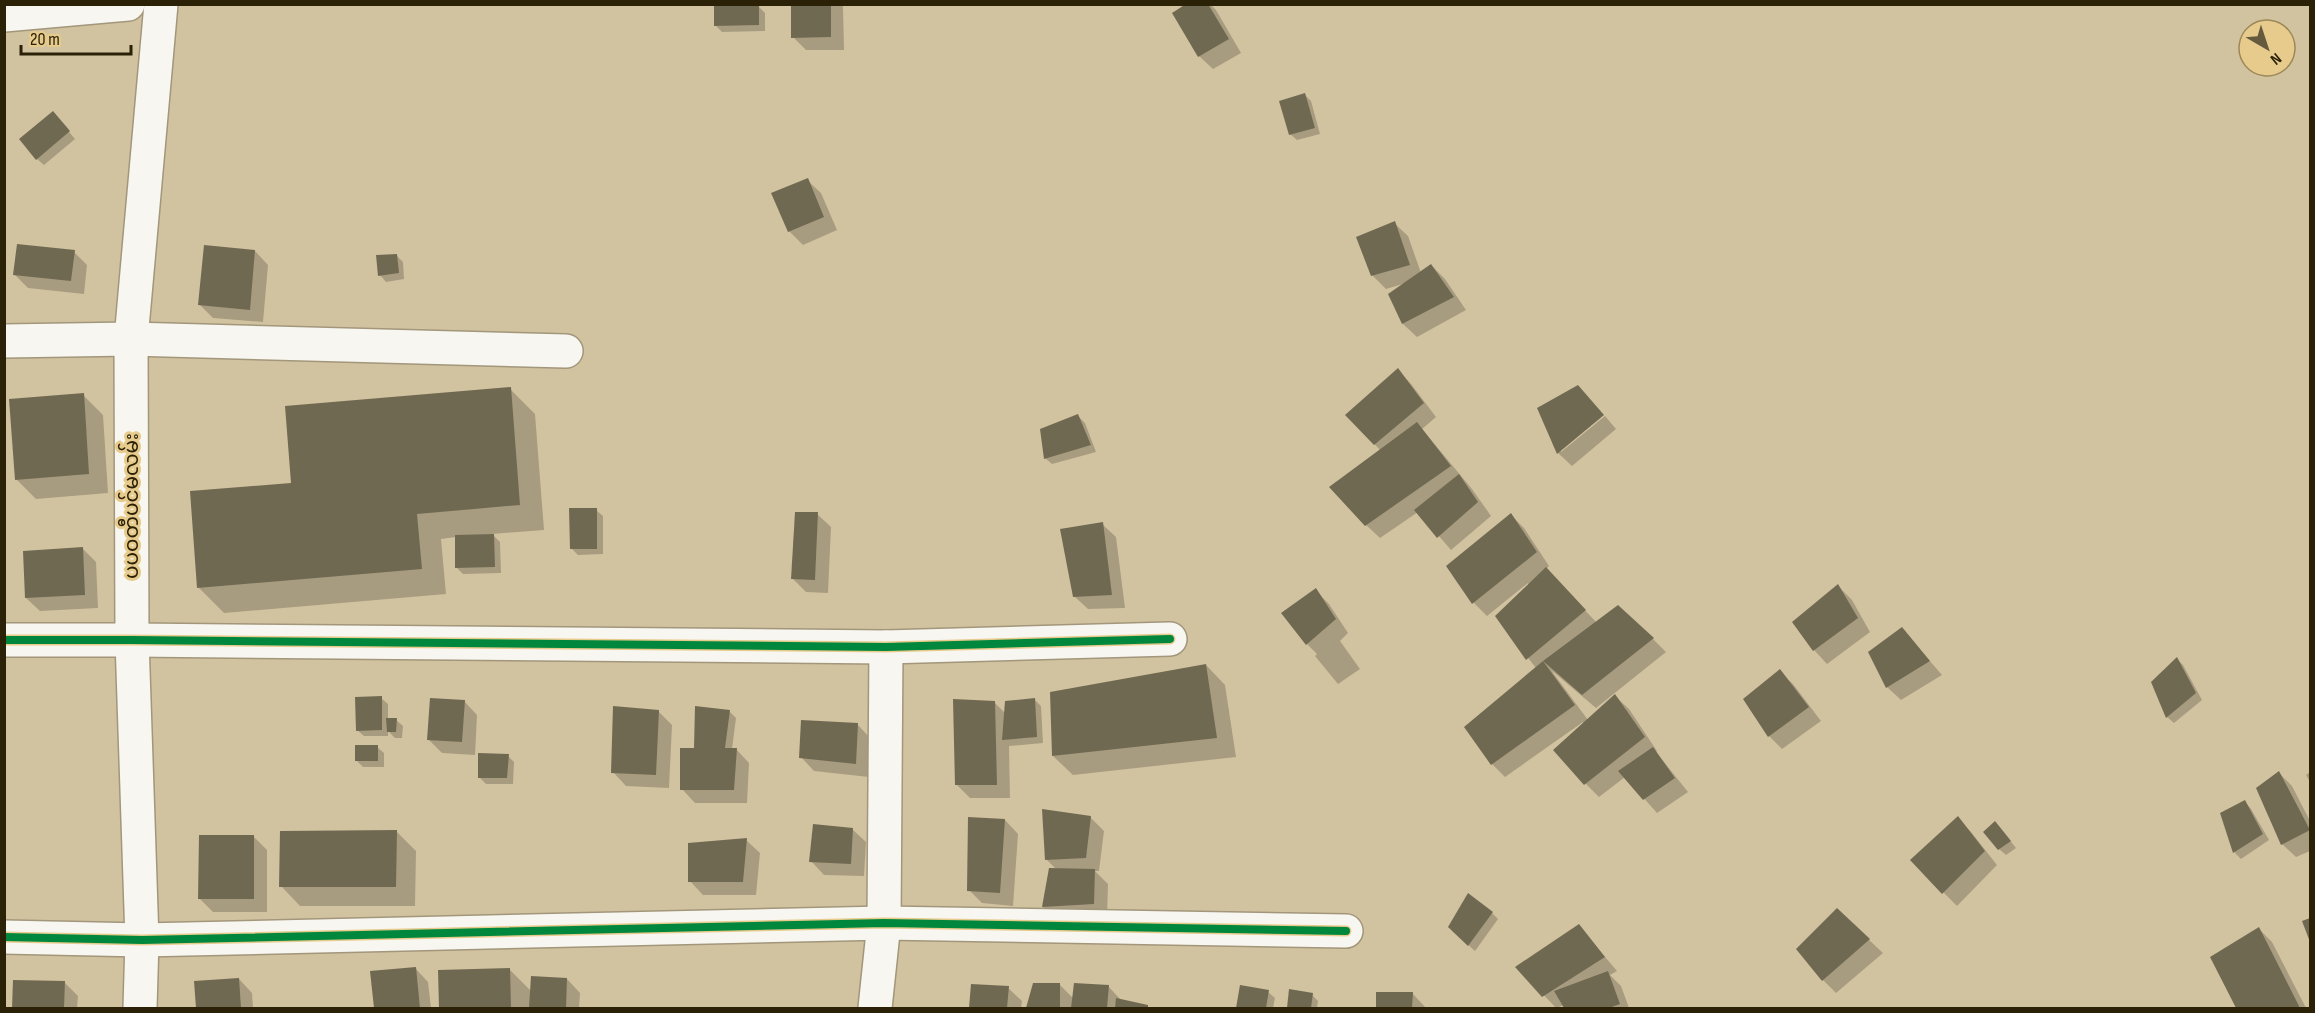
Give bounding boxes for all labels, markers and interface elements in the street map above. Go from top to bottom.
scale bar [21,18,130,56]
north arrow [2237,18,2297,78]
text: 20 m [30,29,60,50]
text: N [2266,48,2285,69]
street label: ပပဝတီပင်မလမ်း [117,433,144,579]

